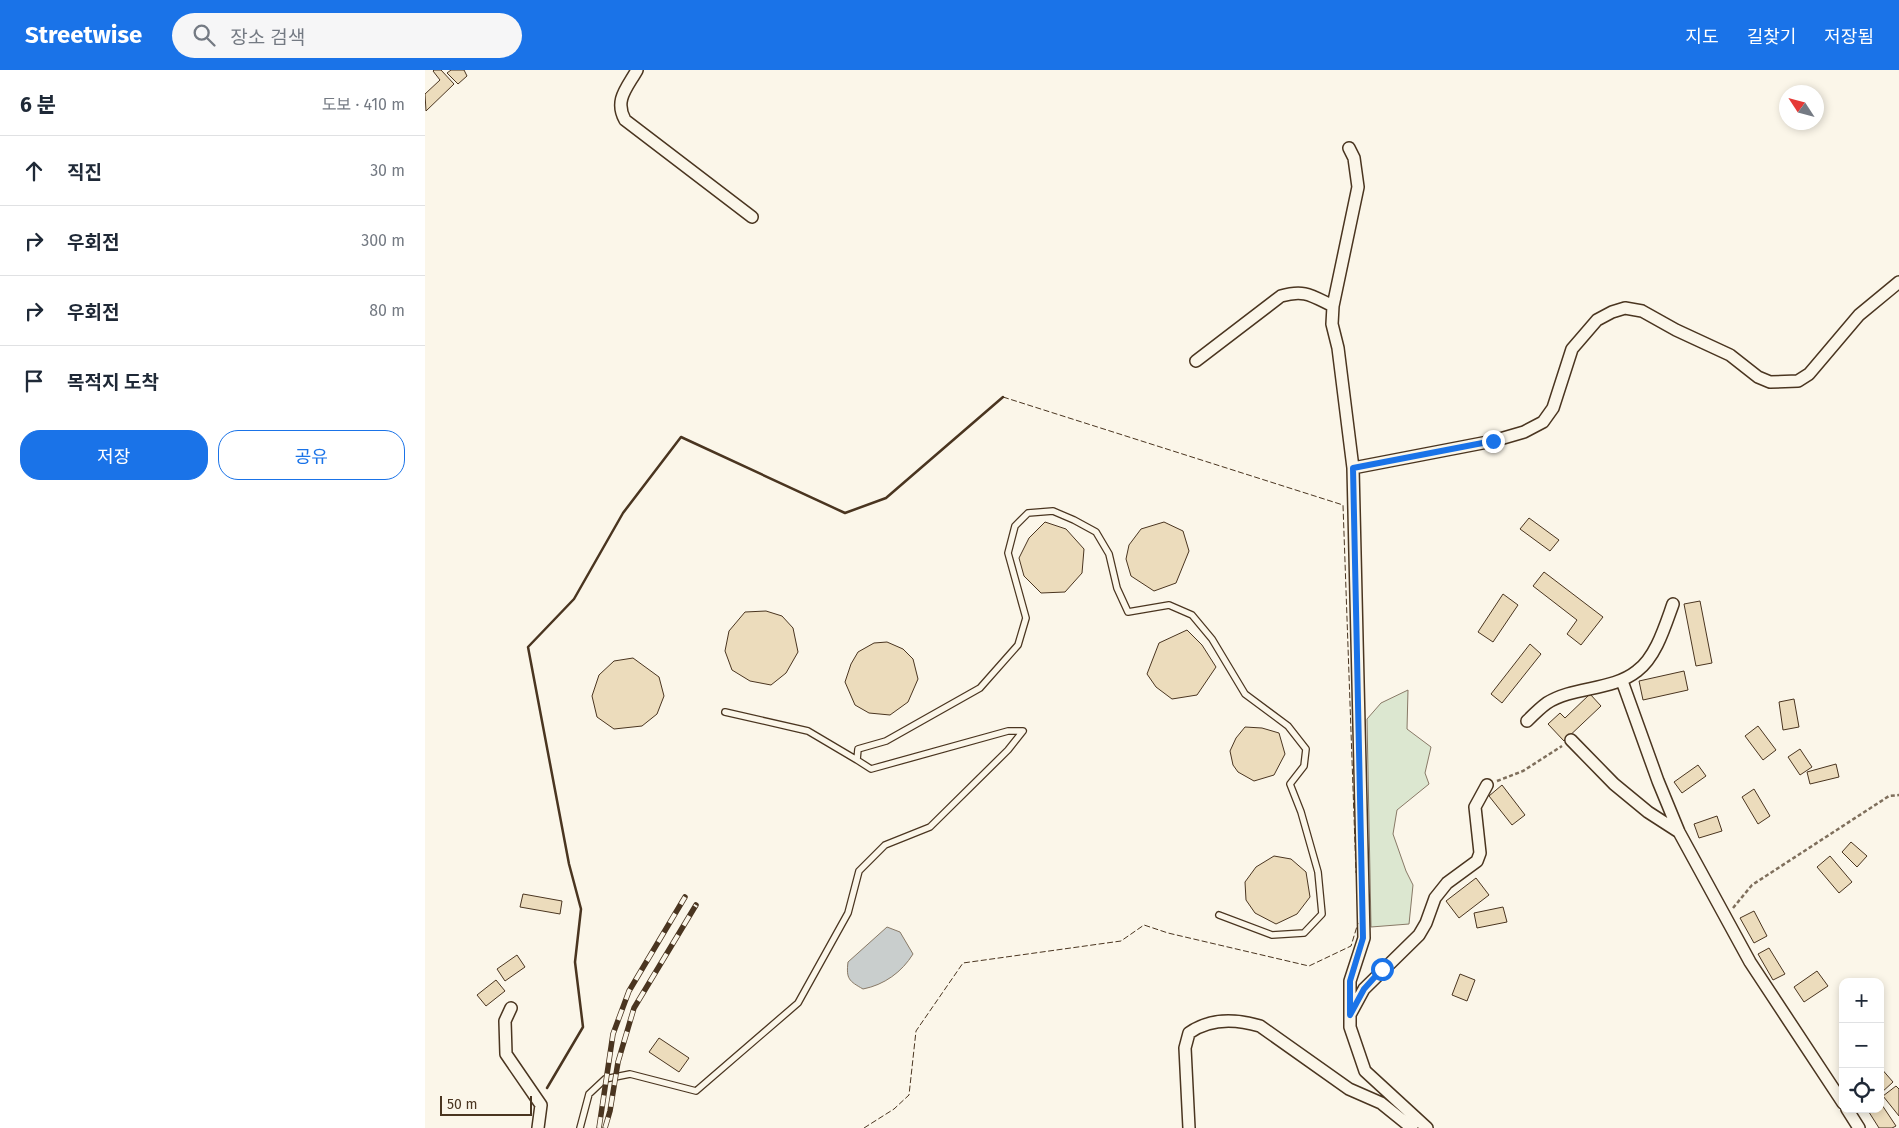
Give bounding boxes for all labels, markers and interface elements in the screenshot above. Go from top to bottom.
search box [172,13,522,58]
text: Streetwise [25,21,142,49]
icon: search [190,21,218,49]
text: 장소 검색 [230,26,305,49]
text: 지도 [1686,26,1719,48]
text: 길찾기 [1747,26,1796,48]
text: 저장됨 [1824,26,1874,48]
north arrow [1779,85,1824,130]
text: 6 분 [20,92,56,118]
text: 도보 · 410 m [322,95,405,114]
icon: ahead [20,157,48,185]
text: 직진 [67,161,102,184]
text: 30 m [370,161,405,180]
icon: right [20,227,48,255]
text: 우회전 [67,231,119,254]
text: 300 m [361,231,405,250]
icon: right [20,297,48,325]
text: 우회전 [67,301,119,324]
text: 80 m [369,301,405,320]
icon: arrive [20,367,48,395]
text: 목적지 도착 [67,371,159,394]
button: 저장 [20,430,208,480]
button: 공유 [218,430,405,480]
route end [1482,430,1505,453]
route start [1371,958,1394,981]
map controls [1839,978,1884,1113]
button: + [1839,978,1884,1023]
button: − [1839,1023,1884,1068]
button: locate [1839,1068,1884,1113]
scale bar [440,1093,533,1116]
text: 50 m [447,1096,478,1113]

